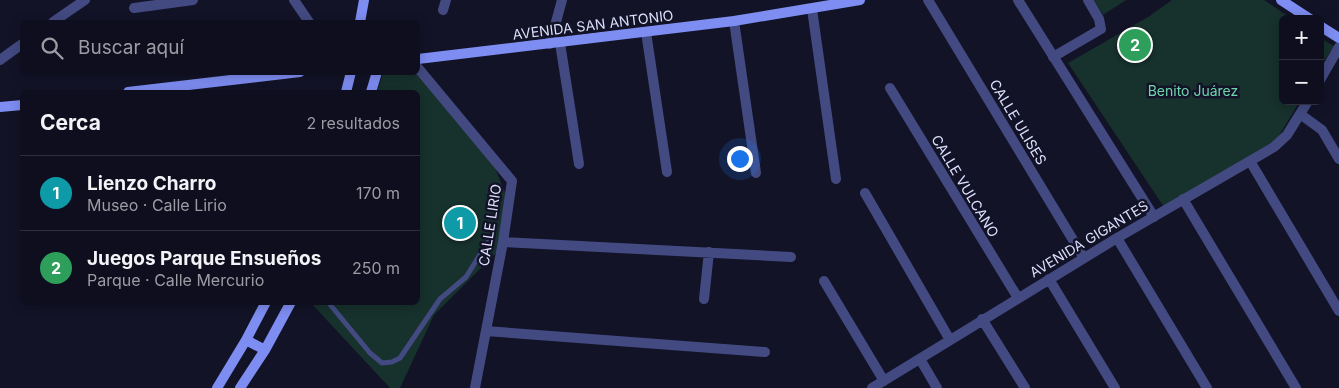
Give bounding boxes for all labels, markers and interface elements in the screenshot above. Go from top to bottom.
street label: AVENIDA SAN ANTONIO [512,6,674,43]
map controls [1279,15,1324,105]
button: + [1279,15,1324,60]
search box [20,20,420,75]
pin: 2 [1119,26,1151,64]
icon: search [38,34,66,62]
text: Buscar aquí [78,36,184,59]
button: − [1279,60,1324,105]
street label: CALLE ULISES [986,76,1051,167]
park label: Benito Juárez [1148,82,1238,99]
text: Cerca [40,110,101,135]
text: 2 resultados [307,113,400,133]
street label: CALLE VULCANO [928,132,1003,240]
your location [727,146,753,172]
text: Lienzo Charro [87,172,216,195]
text: 1 [53,183,59,203]
text: 170 m [356,183,400,203]
street label: CALLE LIRIO [475,183,504,267]
text: Museo · Calle Lirio [87,195,227,215]
street label: AVENIDA GIGANTES [1026,196,1151,281]
pin: 1 [444,204,476,242]
text: Juegos Parque Ensueños [87,247,321,270]
text: 2 [51,258,61,278]
text: 250 m [352,258,400,278]
text: Parque · Calle Mercurio [87,270,264,290]

